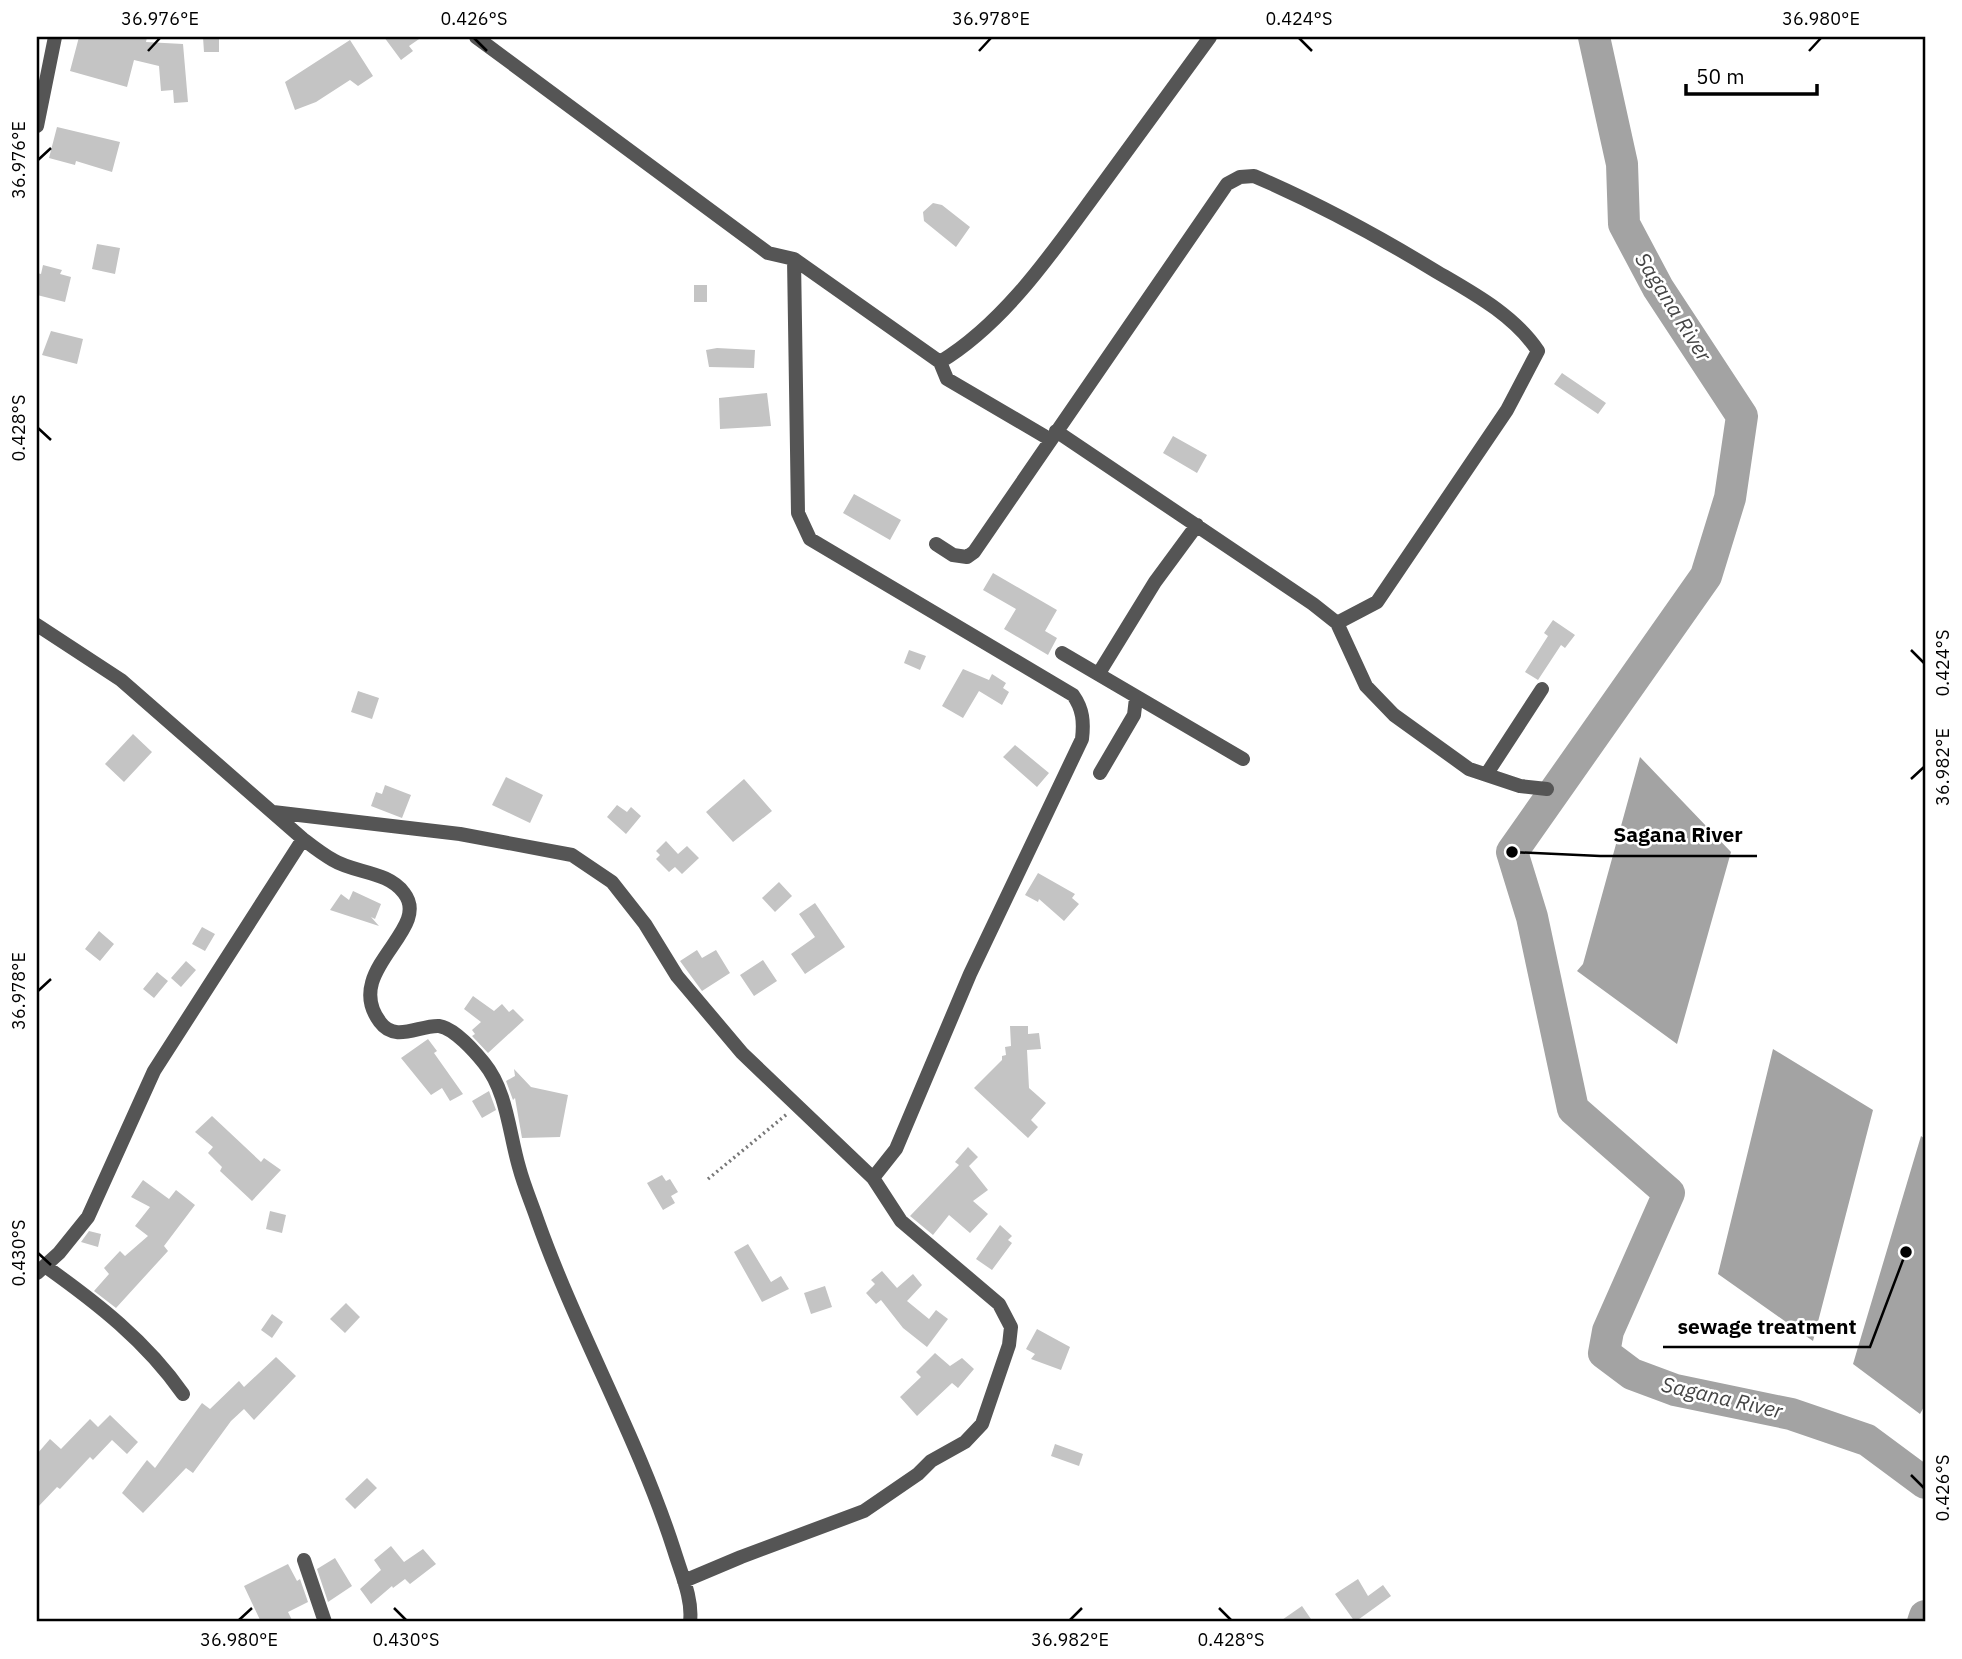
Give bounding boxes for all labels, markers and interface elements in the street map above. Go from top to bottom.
text: 36.976°E [121,7,199,30]
text: 0.426°S [441,7,507,30]
text: 36.978°E [952,7,1030,30]
text: 0.424°S [1266,7,1332,30]
text: 36.980°E [1782,7,1860,30]
scale bar [1686,52,1817,96]
text: 50 m [1696,62,1745,90]
text: 36.976°E [7,121,30,199]
water label: Sagana River [1629,247,1719,367]
text: 0.428°S [7,395,30,461]
text: 0.424°S [1931,630,1954,696]
text: 36.982°E [1931,728,1954,806]
callout: Sagana River [1600,814,1757,856]
text: Sagana River [1613,820,1743,848]
text: 36.978°E [7,952,30,1030]
text: 0.430°S [7,1220,30,1286]
callout: sewage treatment [1663,1305,1870,1347]
text: sewage treatment [1677,1312,1857,1340]
water label: Sagana River [1659,1370,1787,1425]
text: 0.426°S [1931,1455,1954,1521]
text: 36.980°E [200,1628,278,1651]
text: 0.430°S [373,1628,439,1651]
text: 36.982°E [1031,1628,1109,1651]
text: 0.428°S [1198,1628,1264,1651]

